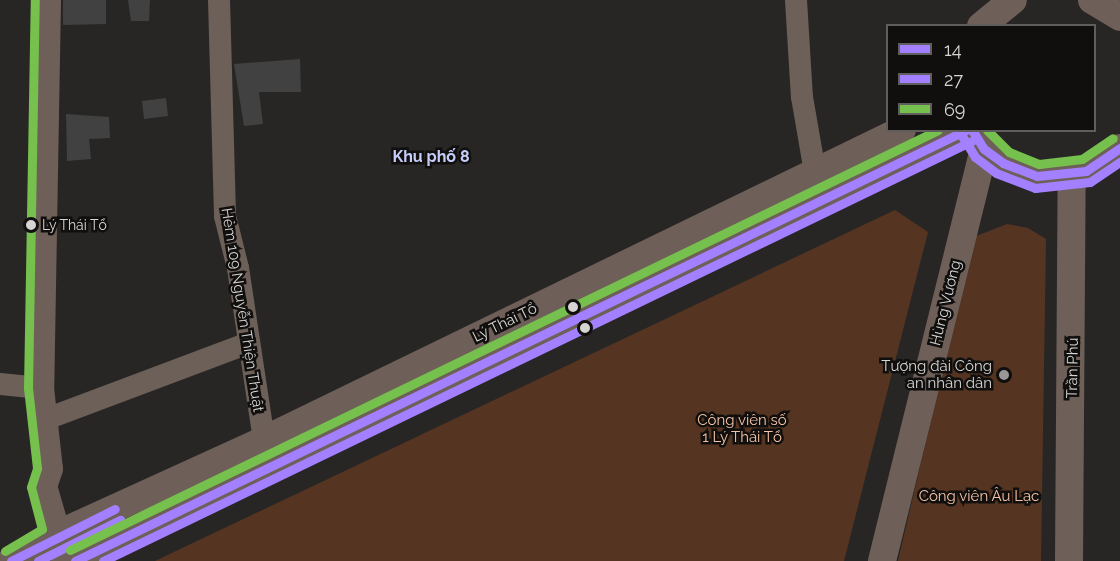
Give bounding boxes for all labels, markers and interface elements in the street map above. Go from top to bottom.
legend [886,24,1096,132]
text: 14 [944,39,962,60]
text: 27 [944,69,963,90]
text: 69 [944,99,965,120]
district label: Khu phố 8 [392,147,470,167]
street label: Hẻm 109 Nguyễn Thiện Thuật [217,206,267,414]
place label: Lý Thái Tổ [42,217,108,233]
marker: Lý Thái Tổ [25,219,37,231]
street label: Hùng Vương [927,258,965,348]
street label: Lý Thái Tổ [469,299,541,347]
unlabelled marker [567,301,579,313]
unlabelled marker [579,322,591,334]
street label: Trần Phú [1063,337,1083,399]
place label: Tượng đài Công an nhân dân [881,357,992,392]
marker: Tượng đài Công an nhân dân [997,368,1011,382]
park label: Công viên số 1 Lý Thái Tổ [697,411,787,446]
park label: Công viên Âu Lạc [918,488,1040,506]

